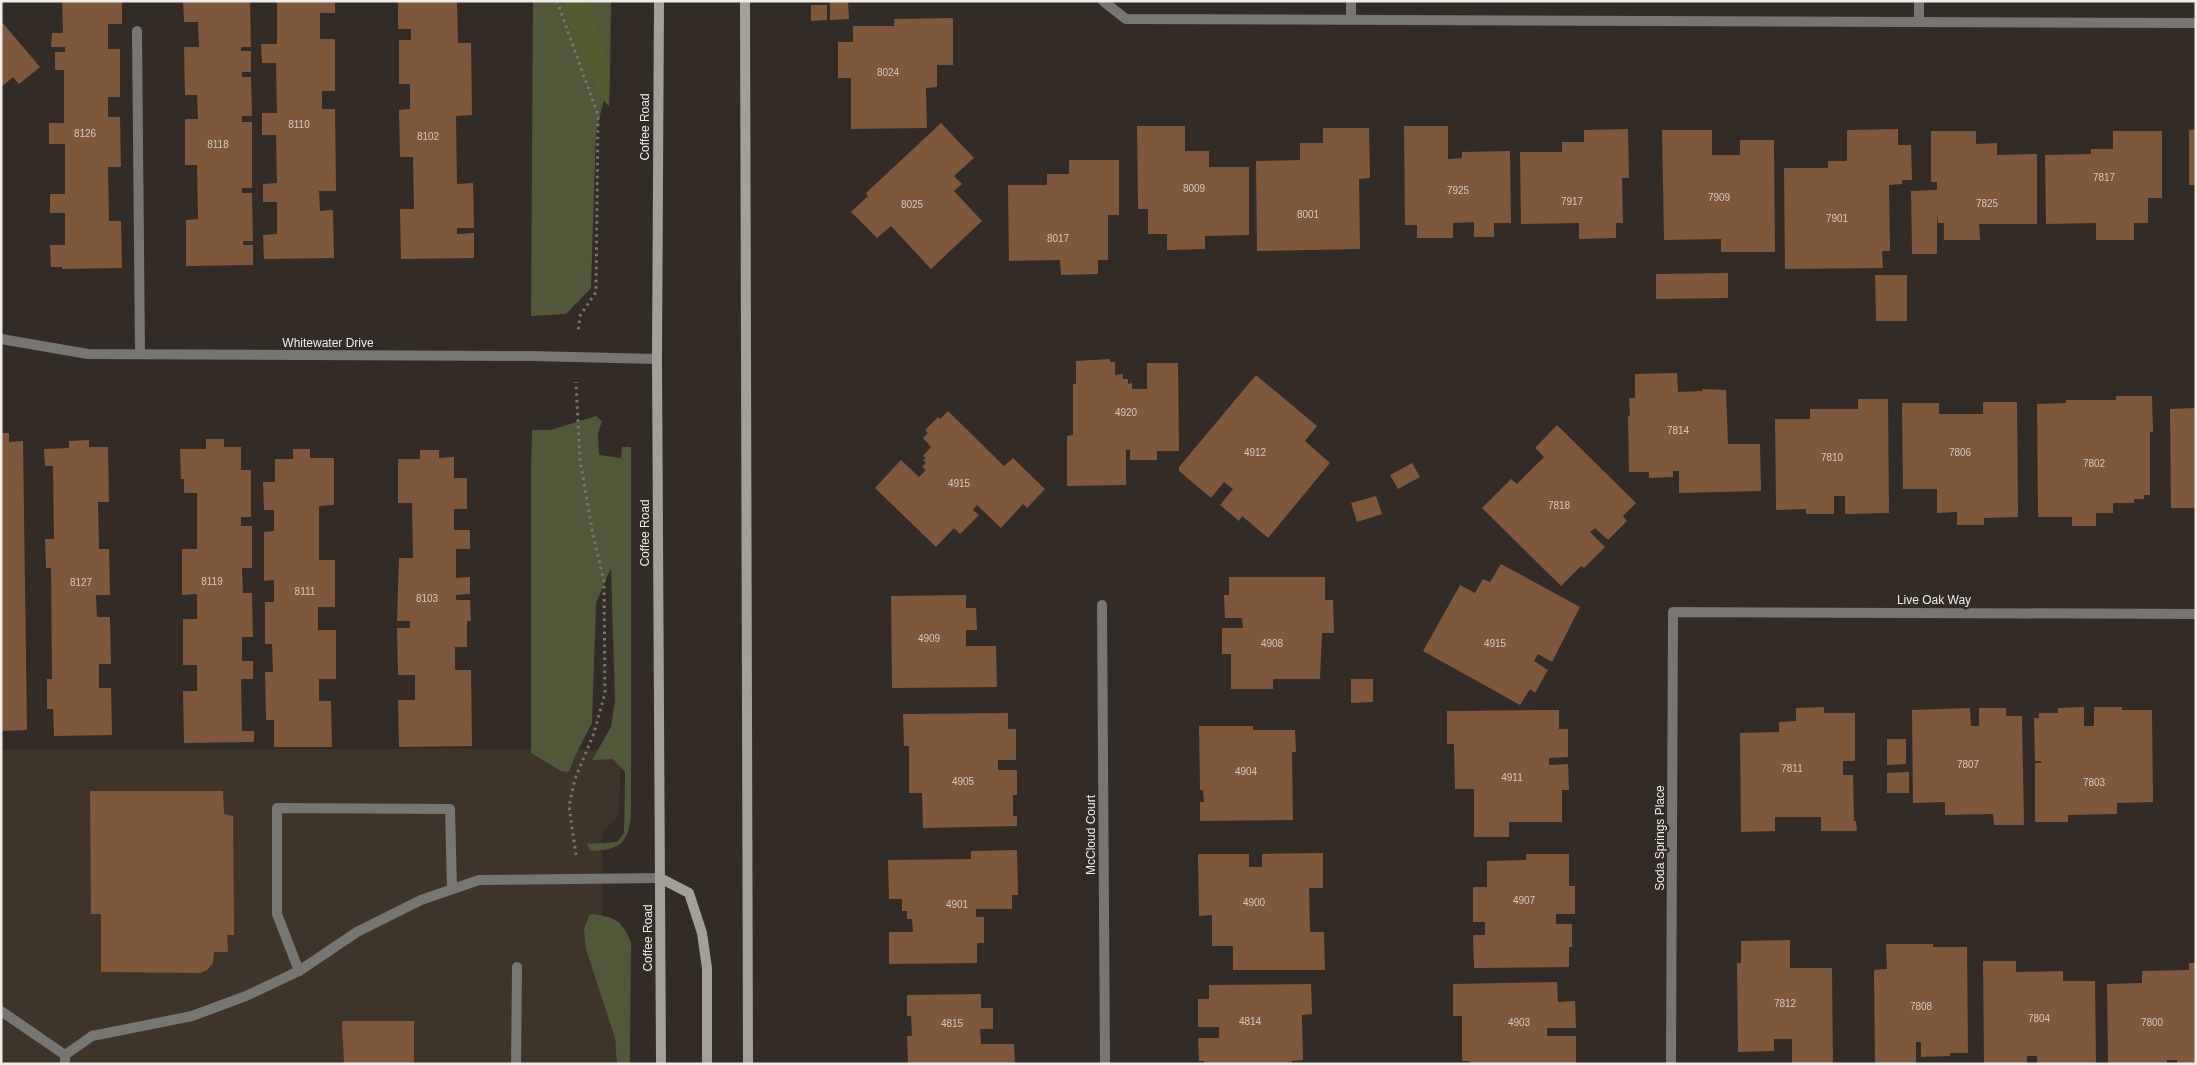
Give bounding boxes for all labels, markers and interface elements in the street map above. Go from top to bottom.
house number: 8024 [877,67,900,78]
street label: Coffee Road [638,93,652,161]
house number: 8110 [288,119,310,130]
house number: 8126 [74,128,97,139]
house number: 8102 [417,131,440,142]
house number: 8118 [207,139,229,150]
house number: 7817 [2093,172,2116,183]
house number: 8009 [1183,183,1206,194]
house number: 7925 [1447,185,1470,196]
house number: 7909 [1708,192,1731,203]
house number: 7917 [1561,196,1584,207]
house number: 7825 [1976,198,1999,209]
house number: 8025 [901,199,924,210]
house number: 8001 [1297,209,1320,220]
house number: 7901 [1826,213,1849,224]
house number: 8017 [1047,233,1070,244]
street label: Whitewater Drive [282,336,374,350]
house number: 4920 [1115,407,1138,418]
house number: 7814 [1667,425,1690,436]
house number: 4912 [1244,447,1267,458]
house number: 7806 [1949,447,1972,458]
house number: 7810 [1821,452,1844,463]
house number: 7802 [2083,458,2106,469]
house number: 4915 [948,478,971,489]
street label: Coffee Road [638,499,652,567]
house number: 7818 [1548,500,1571,511]
house number: 8119 [201,576,223,587]
house number: 8127 [70,577,93,588]
house number: 8111 [295,586,316,597]
house number: 8103 [416,593,439,604]
street label: Live Oak Way [1897,593,1971,607]
house number: 4909 [918,633,941,644]
house number: 4908 [1261,638,1284,649]
house number: 4915 [1484,638,1507,649]
house number: 7807 [1957,759,1980,770]
house number: 7811 [1781,763,1803,774]
house number: 4904 [1235,766,1258,777]
house number: 4911 [1501,772,1523,783]
house number: 4905 [952,776,975,787]
house number: 7803 [2083,777,2106,788]
street label: Soda Springs Place [1653,785,1667,891]
street label: McCloud Court [1084,794,1098,875]
house number: 4907 [1513,895,1536,906]
house number: 4900 [1243,897,1266,908]
house number: 4901 [946,899,969,910]
street label: Coffee Road [641,904,655,972]
house number: 7812 [1774,998,1797,1009]
house number: 7808 [1910,1001,1933,1012]
house number: 7804 [2028,1013,2051,1024]
house number: 4814 [1239,1016,1262,1027]
house number: 4903 [1508,1017,1531,1028]
house number: 7800 [2141,1017,2164,1028]
house number: 4815 [941,1018,964,1029]

